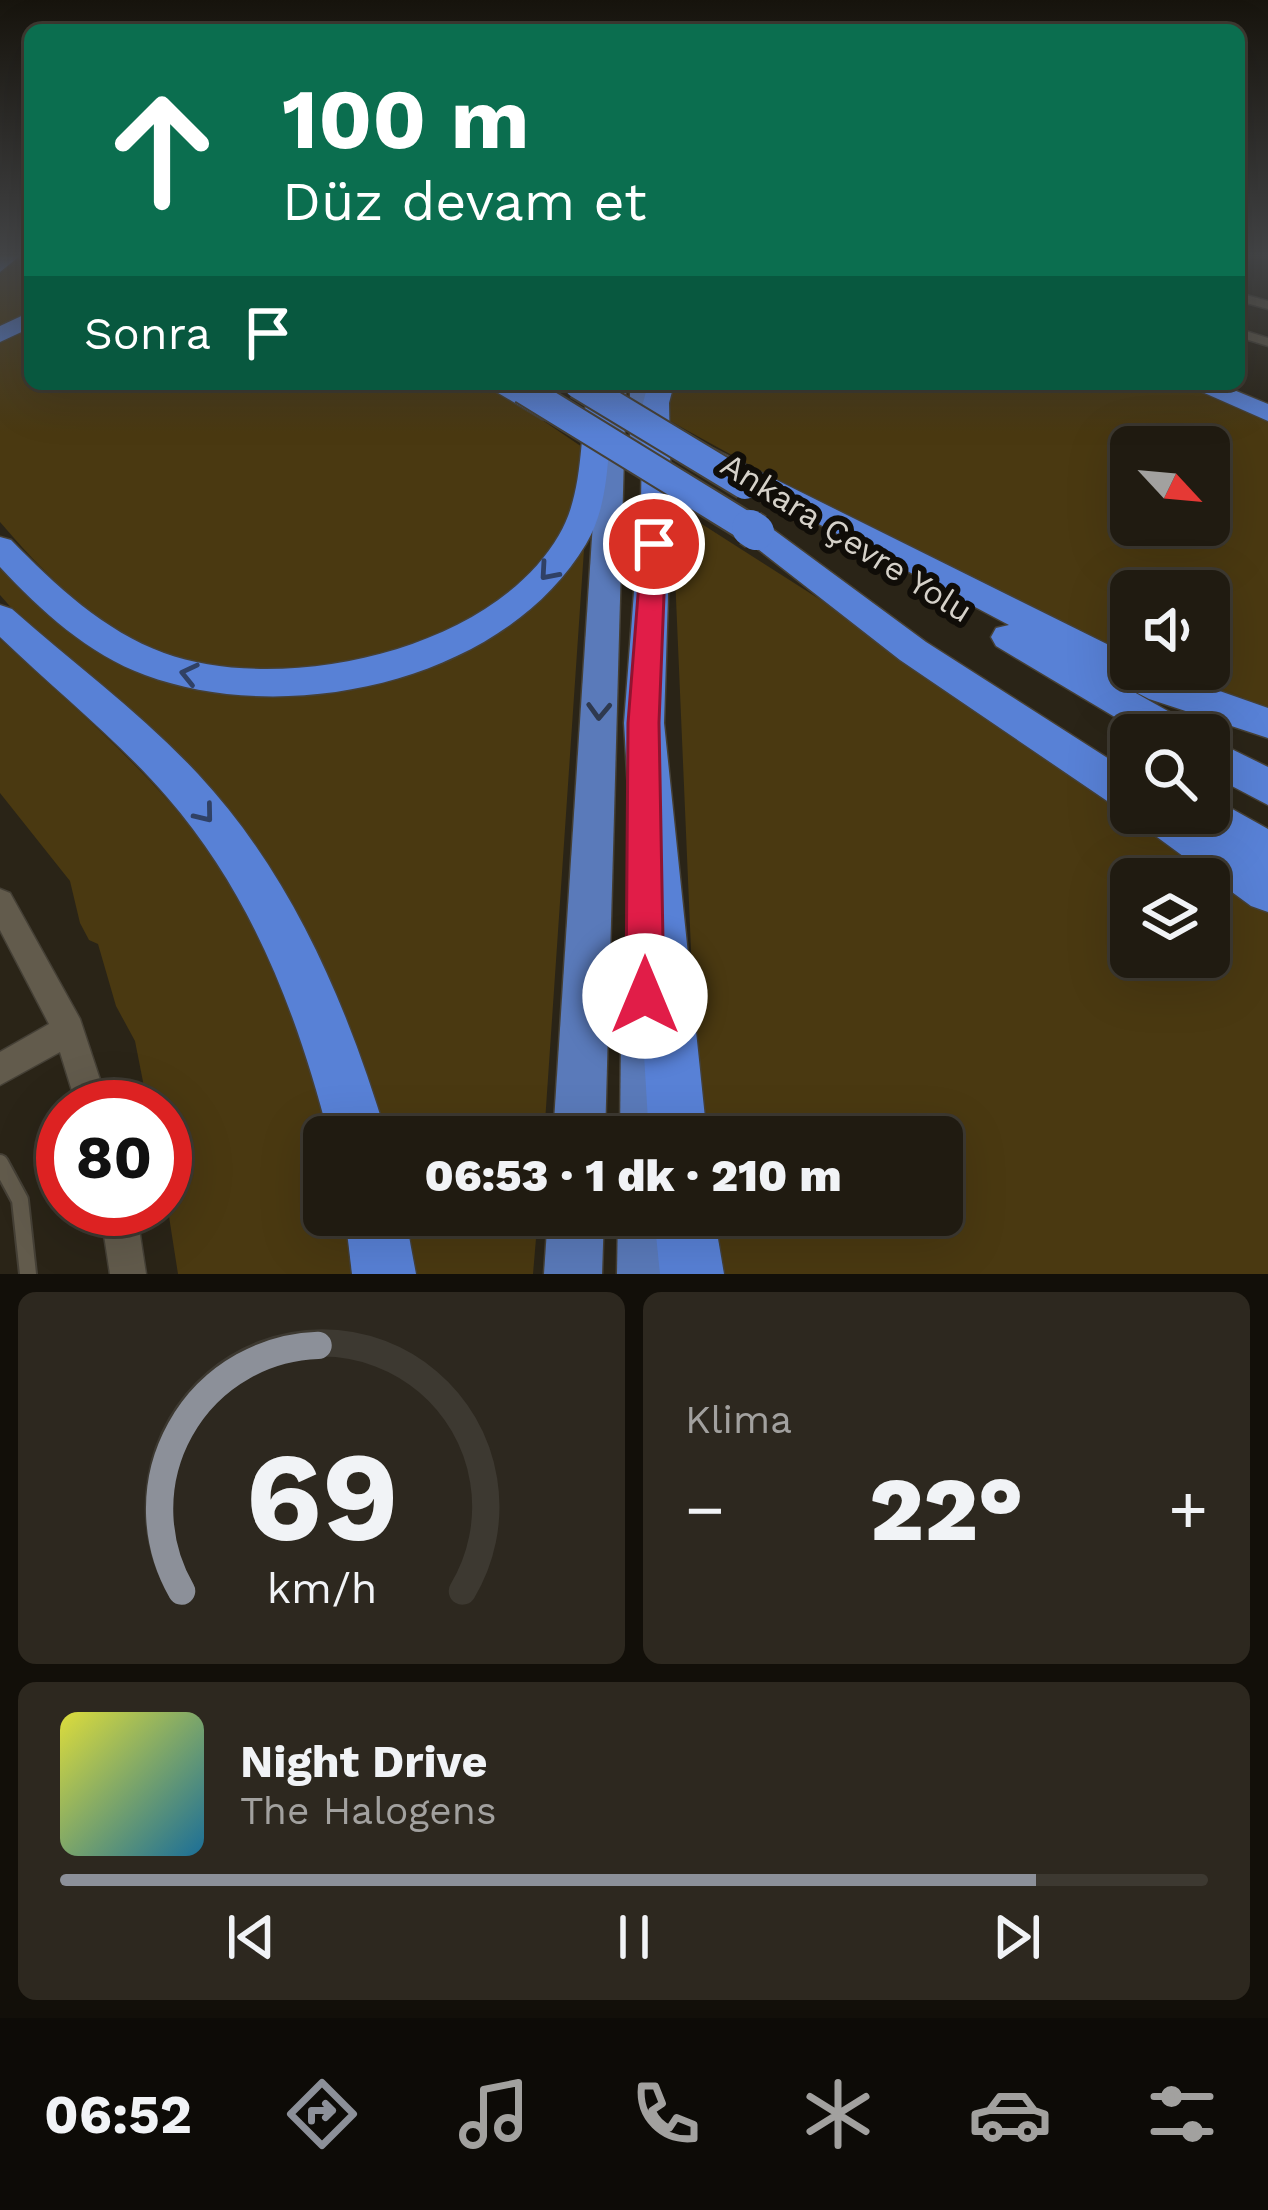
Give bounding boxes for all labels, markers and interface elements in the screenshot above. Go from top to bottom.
text: 100 m [282,70,529,168]
icon: ahead [84,72,240,228]
text: Düz devam et [282,170,647,233]
icon: arrive [235,300,301,366]
text: Sonra [84,307,211,360]
north arrow [1110,426,1230,546]
map controls [1110,426,1230,978]
street label: Ankara Çevre Yolu [714,444,979,630]
pin [603,493,705,595]
icon: arrive [621,511,687,577]
one-way arrow [541,558,563,580]
button: sound [1110,570,1230,690]
one-way arrow [179,662,199,687]
one-way arrow [586,702,612,721]
button: search [1110,714,1230,834]
one-way arrow [191,800,213,822]
button: layers [1110,858,1230,978]
position arrow [582,933,708,1059]
speed limit sign: 80 [36,1080,192,1236]
text: 06:53 · 1 dk · 210 m [424,1149,842,1202]
text: Klima [685,1397,792,1442]
text: 69 [245,1424,398,1570]
text: 22° [870,1456,1023,1562]
text: − [685,1471,725,1548]
text: + [1168,1471,1208,1548]
text: km/h [266,1563,377,1613]
text: Night Drive [240,1735,488,1788]
text: The Halogens [240,1788,496,1833]
icon: previous [218,1904,284,1970]
icon: pause [601,1904,667,1970]
icon: next [984,1904,1050,1970]
icon: directions [280,2072,364,2156]
icon: music [452,2072,536,2156]
icon: phone [624,2072,708,2156]
icon: climate [796,2072,880,2156]
icon: car [968,2072,1052,2156]
icon: filters [1140,2072,1224,2156]
text: 06:52 [44,2083,192,2146]

